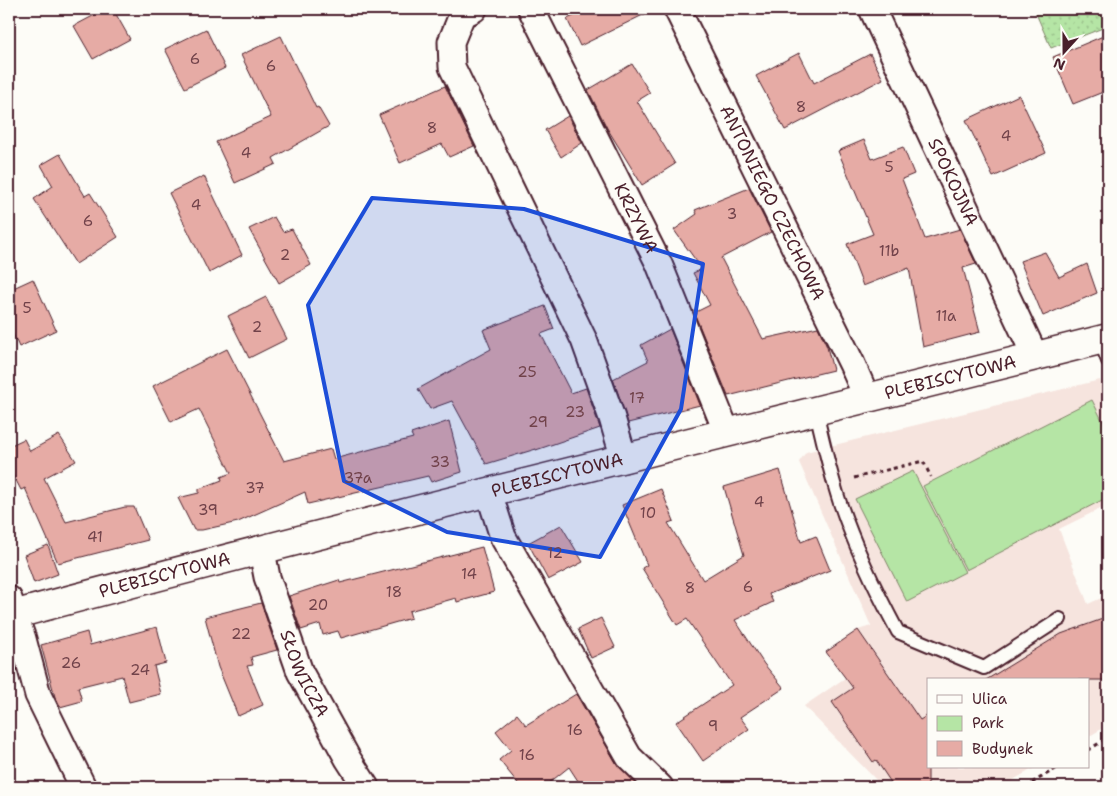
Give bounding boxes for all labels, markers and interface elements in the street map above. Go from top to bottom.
north arrow [1040,28,1090,78]
house number: 6 [190,49,200,69]
text: N [1051,54,1068,75]
house number: 6 [266,56,276,76]
house number: 8 [796,97,806,117]
street label: ANTONIEGO CZECHOWA [714,101,831,304]
house number: 8 [427,118,437,138]
house number: 4 [1001,126,1011,146]
street label: SPOKOJNA [922,134,984,230]
house number: 4 [241,143,251,163]
house number: 5 [884,157,894,177]
street label: KRZYWA [608,179,664,257]
house number: 4 [191,195,201,215]
house number: 3 [727,204,737,224]
house number: 6 [83,211,93,231]
house number: 11b [879,241,899,261]
house number: 2 [280,245,290,265]
house number: 5 [22,298,32,318]
house number: 11a [936,306,957,326]
house number: 2 [252,317,262,337]
street label: PLEBISCYTOWA [882,349,1019,405]
house number: 25 [517,362,537,382]
house number: 17 [629,388,645,408]
house number: 23 [565,402,585,422]
house number: 29 [528,412,548,432]
street label: PLEBISCYTOWA [489,447,626,503]
house number: 33 [430,452,450,472]
house number: 37a [344,468,373,488]
house number: 37 [245,478,265,498]
house number: 4 [754,492,764,512]
house number: 39 [198,500,218,520]
house number: 10 [640,503,656,523]
house number: 41 [87,527,103,547]
house number: 12 [547,543,563,563]
street label: PLEBISCYTOWA [96,546,233,604]
house number: 14 [461,564,477,584]
house number: 6 [743,577,753,597]
house number: 8 [685,578,695,598]
house number: 18 [386,582,402,602]
house number: 20 [308,595,328,615]
house number: 22 [231,624,251,644]
street label: SŁOWICZA [274,627,335,721]
house number: 26 [61,653,81,673]
house number: 24 [130,660,150,680]
legend [927,678,1090,768]
text: Ulica [972,689,1008,709]
text: Park [972,713,1004,733]
house number: 9 [708,716,718,736]
house number: 16 [567,720,583,740]
text: Budynek [972,739,1033,759]
house number: 16 [519,745,535,765]

